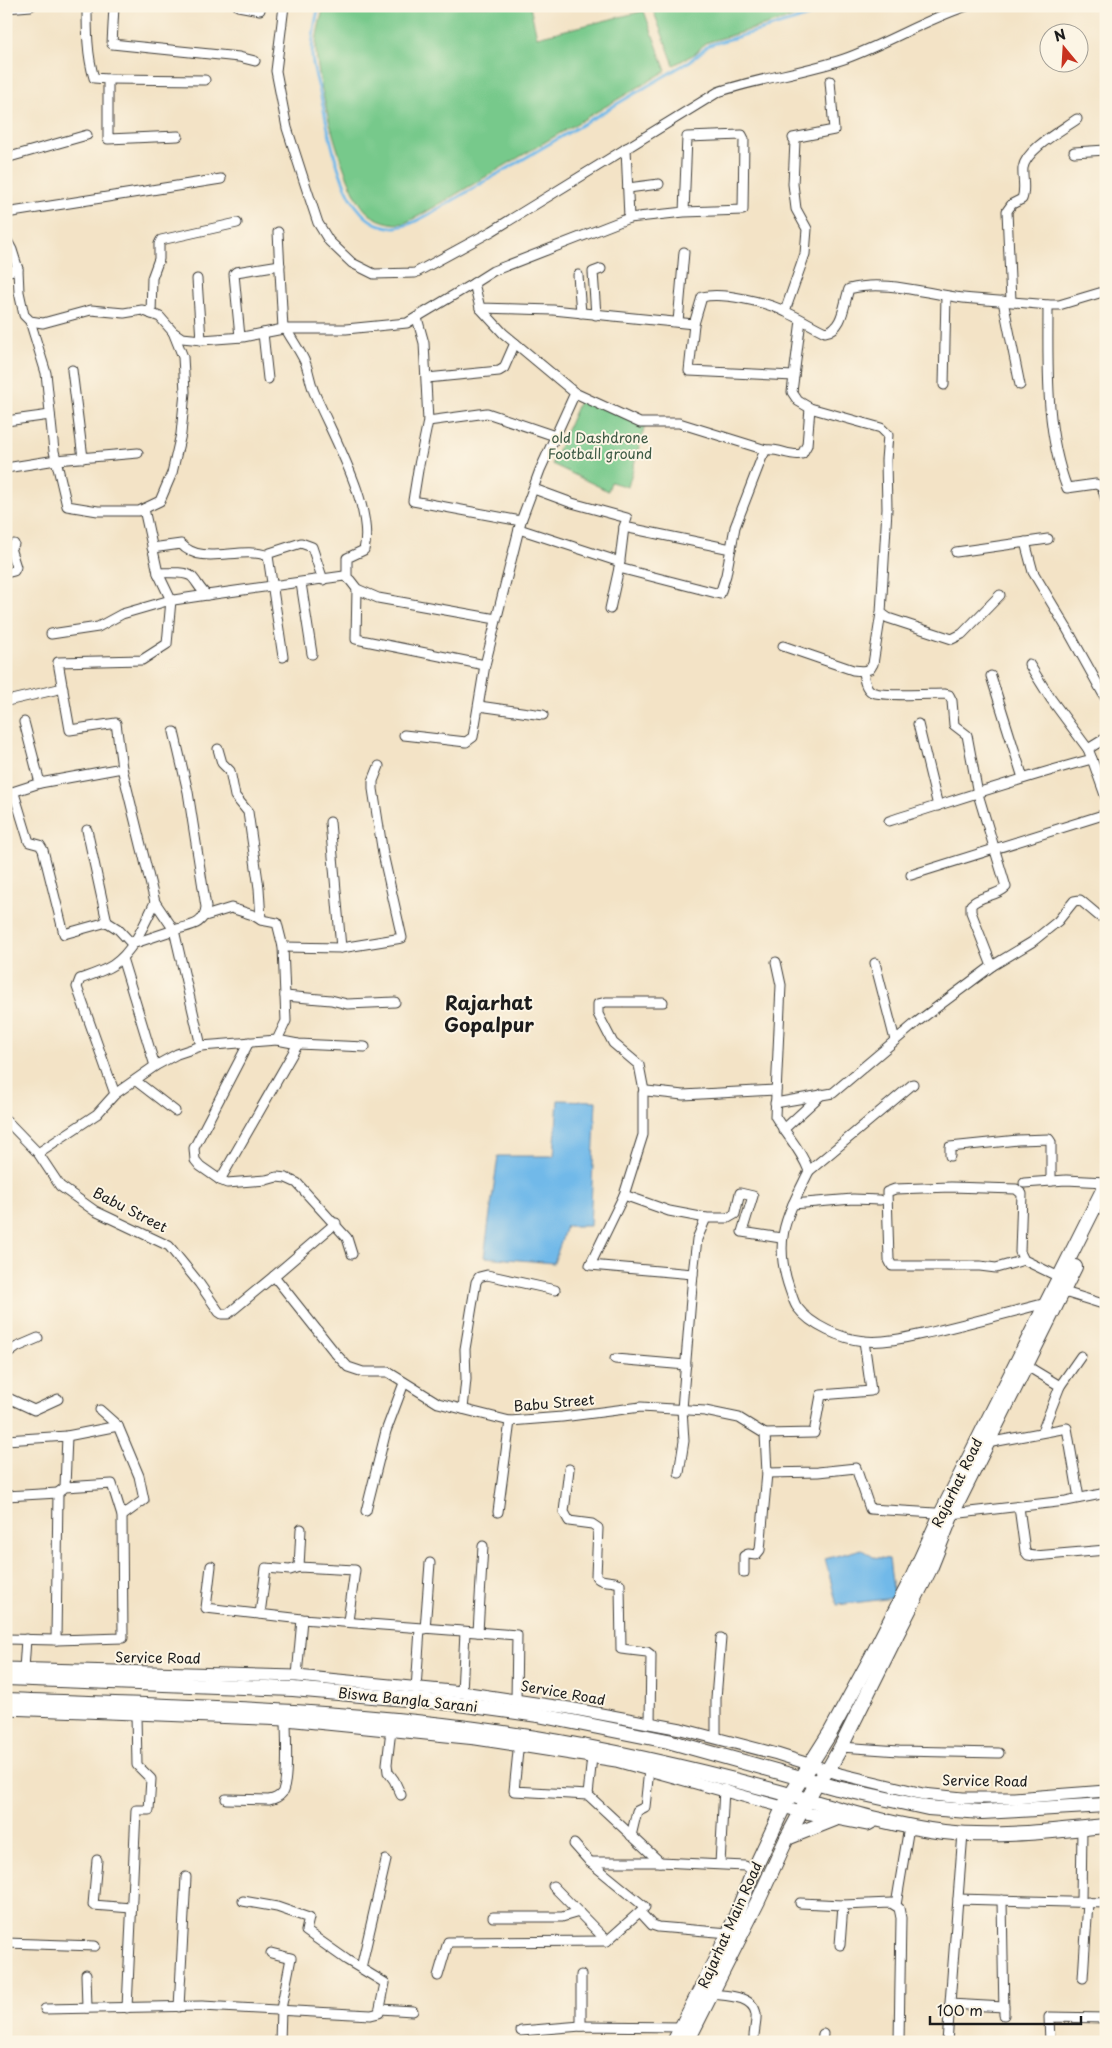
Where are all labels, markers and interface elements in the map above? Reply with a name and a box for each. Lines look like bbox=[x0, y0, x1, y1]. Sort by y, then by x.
north arrow bbox=[1040, 22, 1090, 72]
text: N bbox=[1051, 23, 1068, 47]
park label: old Dashdrone Football ground bbox=[548, 427, 652, 464]
district label: Rajarhat Gopalpur bbox=[444, 988, 534, 1038]
street label: Babu Street bbox=[89, 1182, 171, 1237]
street label: Babu Street bbox=[513, 1388, 595, 1416]
street label: Rajarhat Road bbox=[926, 1434, 987, 1531]
street label: Service Road bbox=[115, 1646, 201, 1669]
street label: Service Road bbox=[519, 1675, 607, 1710]
street label: Biswa Bangla Sarani bbox=[337, 1682, 479, 1717]
street label: Service Road bbox=[942, 1769, 1028, 1792]
street label: Rajarhat Main Road bbox=[692, 1858, 767, 1992]
scale bar bbox=[930, 1993, 1081, 2025]
text: 100 m bbox=[937, 1998, 983, 2021]

